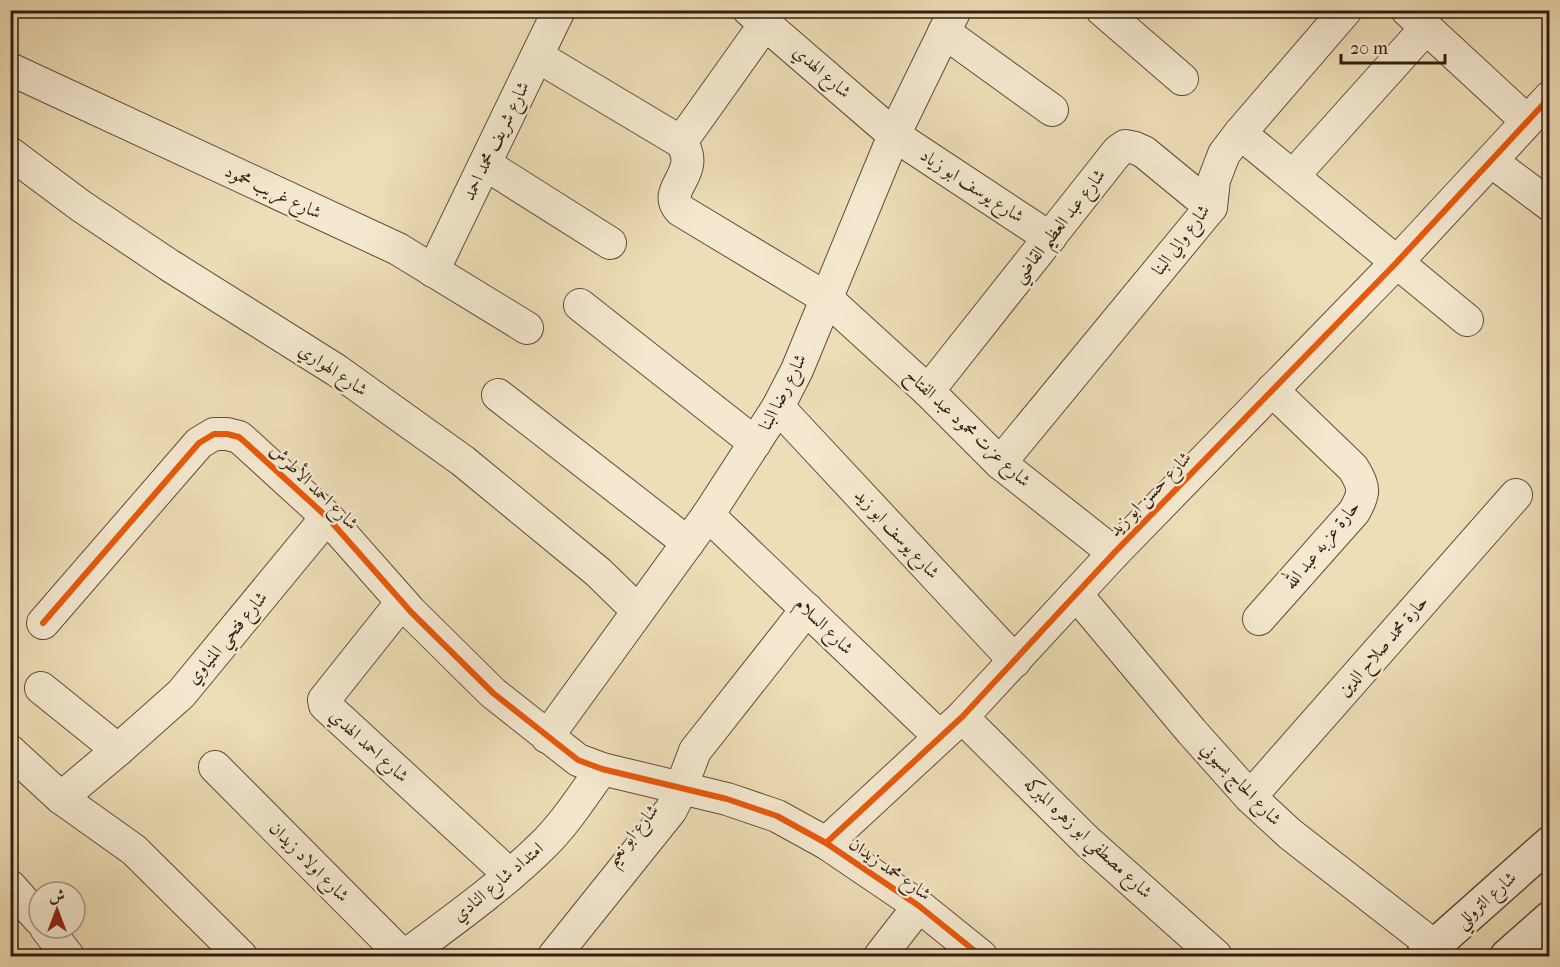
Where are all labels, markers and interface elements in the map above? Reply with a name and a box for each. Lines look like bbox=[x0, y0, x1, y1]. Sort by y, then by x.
scale bar bbox=[1341, 27, 1444, 65]
text: 20 m bbox=[1350, 38, 1388, 59]
street label: شارع الهدي bbox=[786, 41, 855, 106]
street label: شارع شريف محمد احمد bbox=[458, 78, 537, 206]
street label: شارع يوسف ابو زياد bbox=[914, 145, 1028, 231]
street label: شارع غريب محمود bbox=[220, 160, 325, 227]
street label: شارع عبد العظيم القاضي bbox=[1008, 165, 1115, 291]
street label: شارع والي البنا bbox=[1148, 201, 1218, 282]
street label: شارع الهواري bbox=[292, 339, 371, 404]
street label: شارع رضا البنا bbox=[755, 350, 815, 435]
street label: شارع عزت محمود عبد الفتاح bbox=[898, 365, 1035, 495]
street label: شارع احمد الأطرش bbox=[263, 438, 364, 537]
street label: شارع حسن ابو زيد bbox=[1104, 447, 1199, 544]
street label: شارع يوسف ابو زيد bbox=[847, 485, 944, 586]
street label: حارة عزبه عبد الله bbox=[1277, 494, 1366, 595]
street label: شارع فتحي المنياوي bbox=[182, 587, 276, 692]
street label: حارة محمد صلاح الدين bbox=[1333, 591, 1436, 704]
street label: شارع السلام bbox=[787, 593, 858, 662]
street label: شارع احمد الهدي bbox=[323, 705, 413, 790]
street label: شارع الحاج بسيوني bbox=[1193, 738, 1286, 833]
street label: شارع مصطفي ابو زهره المبركه bbox=[1015, 772, 1157, 908]
street label: شارع ابو نعيم bbox=[601, 800, 668, 874]
street label: شارع اولاد زيدان bbox=[262, 818, 353, 909]
street label: شارع محمد زيدان bbox=[843, 833, 935, 908]
street label: امتداد شارع النادي bbox=[448, 838, 550, 929]
street label: شارع التروللي bbox=[1451, 867, 1525, 937]
north arrow bbox=[27, 880, 87, 940]
text: ش bbox=[49, 886, 65, 905]

